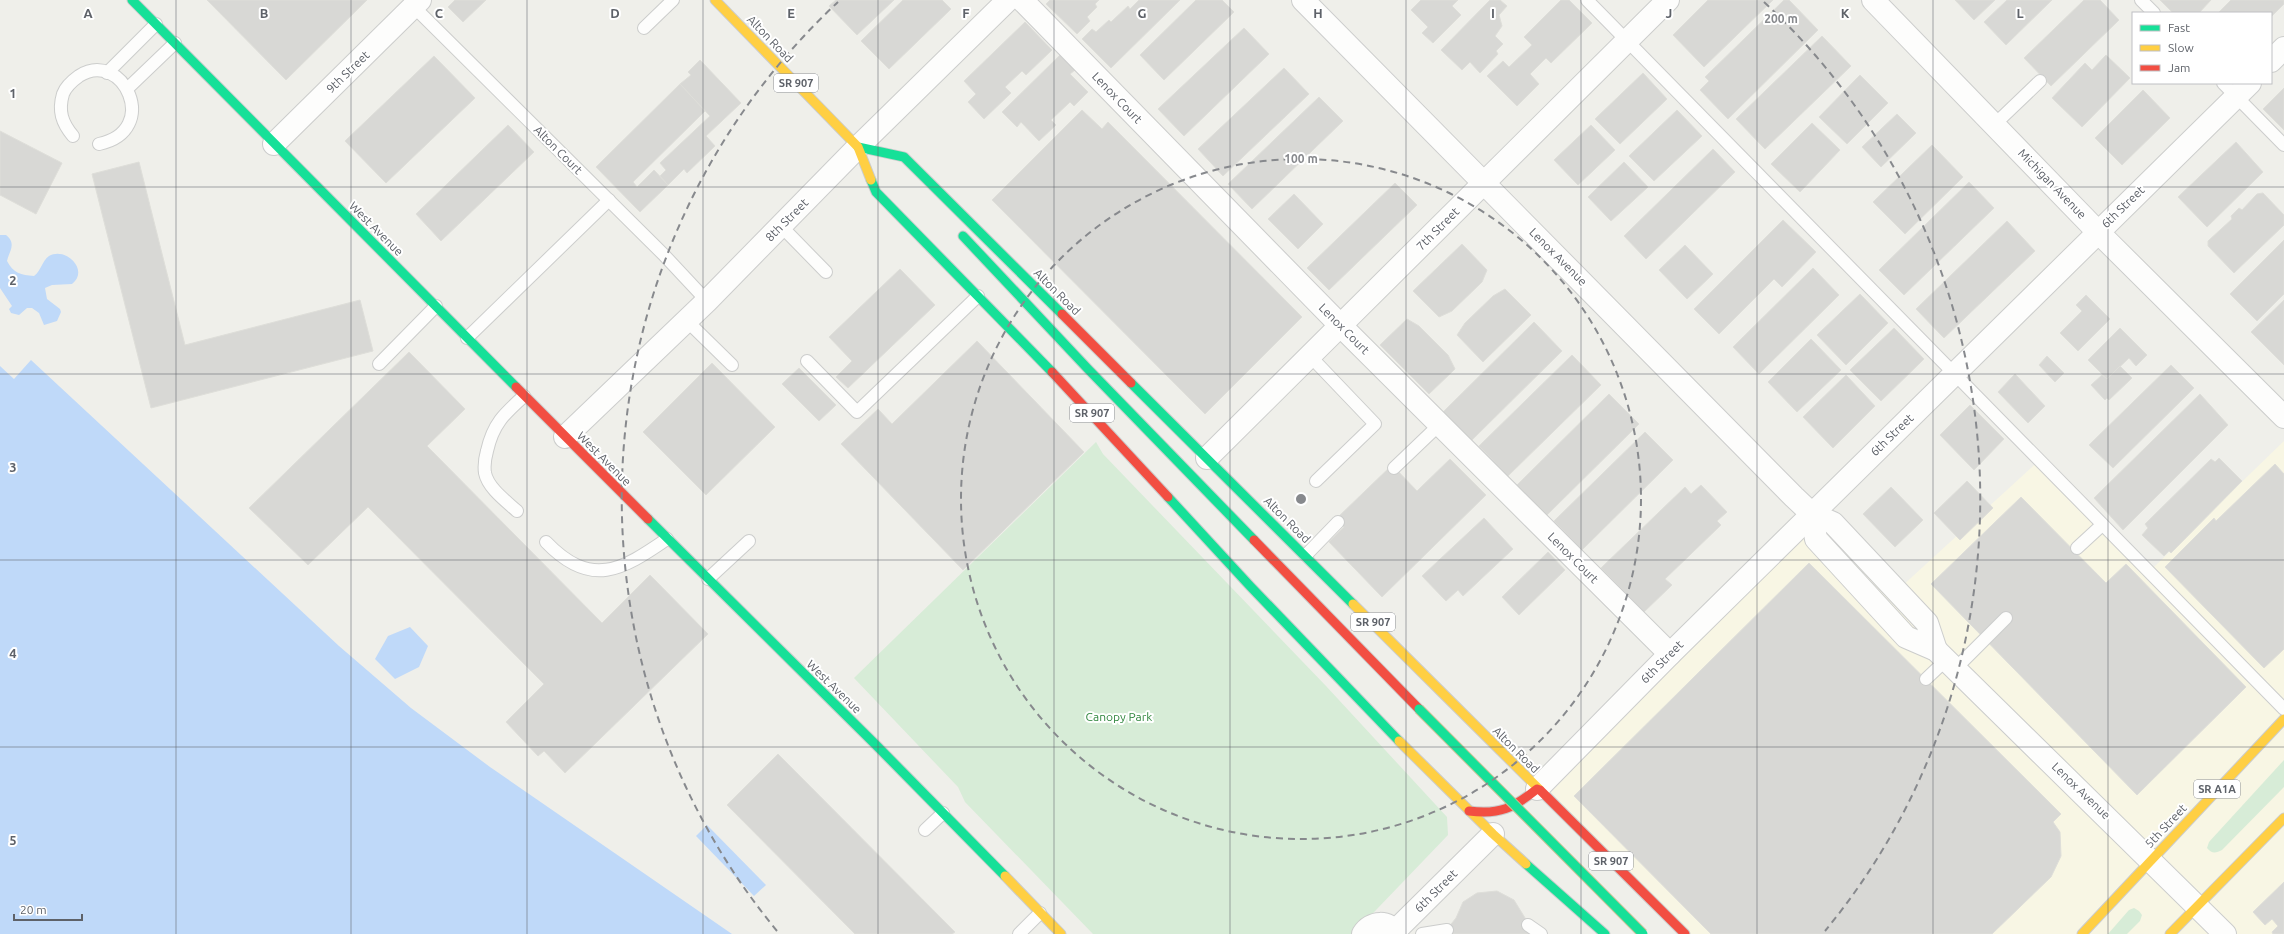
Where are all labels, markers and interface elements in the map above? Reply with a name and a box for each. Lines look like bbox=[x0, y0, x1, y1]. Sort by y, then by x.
text: A bbox=[83, 6, 93, 20]
text: B bbox=[260, 6, 269, 20]
text: C bbox=[435, 6, 444, 20]
text: D bbox=[610, 6, 620, 20]
text: E bbox=[787, 6, 795, 20]
text: F bbox=[962, 6, 970, 20]
text: G bbox=[1138, 6, 1147, 20]
text: H bbox=[1313, 6, 1323, 20]
text: I bbox=[1491, 6, 1495, 20]
text: J bbox=[1666, 6, 1672, 20]
text: K bbox=[1841, 6, 1850, 20]
text: L bbox=[2016, 6, 2024, 20]
text: 200 m bbox=[1764, 12, 1798, 25]
legend bbox=[2132, 12, 2272, 84]
street label: Alton Road bbox=[745, 13, 796, 65]
text: Fast bbox=[2168, 21, 2190, 34]
text: Slow bbox=[2168, 41, 2194, 54]
street label: 9th Street bbox=[324, 48, 372, 95]
text: Jam bbox=[2168, 61, 2190, 74]
street label: Lenox Court bbox=[1090, 69, 1145, 126]
road number: SR 907 bbox=[774, 74, 818, 92]
text: 1 bbox=[9, 86, 17, 100]
street label: Alton Court bbox=[532, 123, 585, 177]
street label: Michigan Avenue bbox=[2016, 146, 2089, 221]
text: 100 m bbox=[1284, 152, 1318, 165]
street label: 6th Street bbox=[2099, 183, 2147, 230]
street label: 8th Street bbox=[763, 196, 811, 244]
street label: West Avenue bbox=[347, 199, 406, 258]
street label: 7th Street bbox=[1414, 205, 1462, 253]
street label: Lenox Avenue bbox=[1527, 225, 1590, 288]
street label: Alton Road bbox=[1032, 266, 1083, 317]
text: 2 bbox=[9, 273, 17, 287]
street label: Lenox Court bbox=[1317, 301, 1372, 357]
road number: SR 907 bbox=[1070, 404, 1114, 422]
street label: 6th Street bbox=[1868, 411, 1916, 458]
street label: West Avenue bbox=[575, 429, 634, 488]
text: 3 bbox=[9, 460, 17, 474]
centre of rings bbox=[1294, 492, 1308, 506]
street label: Alton Road bbox=[1262, 494, 1313, 545]
street label: Lenox Court bbox=[1546, 530, 1601, 586]
road number: SR 907 bbox=[1351, 613, 1395, 631]
street label: 6th Street bbox=[1638, 638, 1686, 686]
text: 4 bbox=[9, 646, 17, 660]
street label: West Avenue bbox=[804, 657, 864, 716]
park label: Canopy Park bbox=[1086, 710, 1152, 723]
street label: Alton Road bbox=[1491, 724, 1542, 775]
street label: Lenox Avenue bbox=[2050, 760, 2113, 822]
road number: SR A1A bbox=[2194, 780, 2240, 798]
street label: 5th Street bbox=[2142, 801, 2189, 850]
text: 5 bbox=[9, 833, 17, 847]
road number: SR 907 bbox=[1589, 852, 1633, 870]
street label: 6th Street bbox=[1412, 867, 1460, 915]
scale bar bbox=[14, 896, 82, 922]
text: 20 m bbox=[20, 903, 47, 916]

